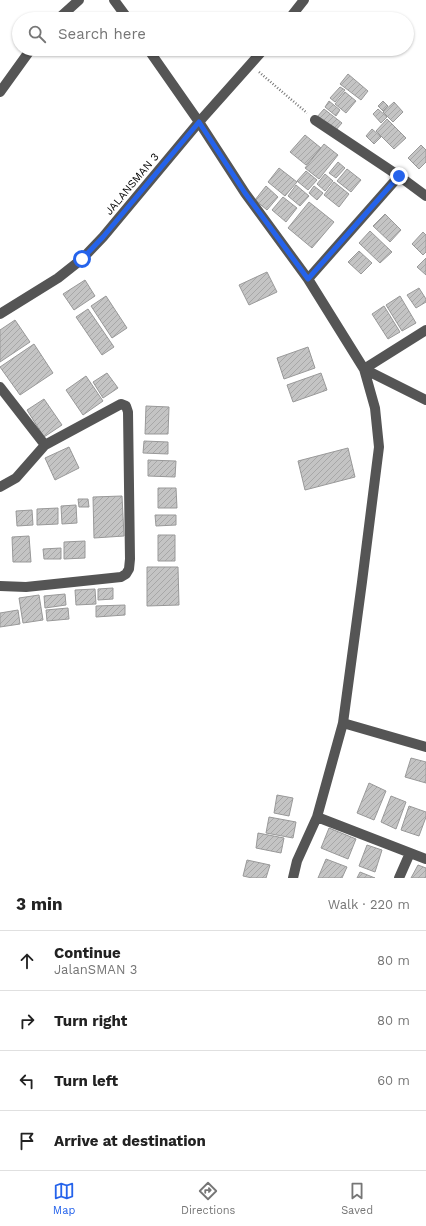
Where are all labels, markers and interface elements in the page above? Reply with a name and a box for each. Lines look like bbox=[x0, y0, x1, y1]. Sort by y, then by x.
search box bbox=[12, 12, 414, 56]
icon: search bbox=[26, 23, 48, 45]
text: Search here bbox=[58, 25, 146, 43]
street label: JALANSMAN 3 bbox=[102, 150, 162, 218]
route end bbox=[390, 167, 408, 185]
route start bbox=[73, 250, 91, 268]
text: 3 min bbox=[16, 894, 62, 914]
text: Walk · 220 m bbox=[328, 897, 410, 912]
text: Continue bbox=[54, 944, 121, 962]
icon: ahead bbox=[16, 950, 38, 972]
text: 80 m bbox=[377, 953, 410, 968]
text: JalanSMAN 3 bbox=[54, 962, 137, 977]
icon: right bbox=[16, 1010, 38, 1032]
text: Turn right bbox=[54, 1012, 127, 1030]
text: 80 m bbox=[377, 1013, 410, 1028]
icon: left bbox=[16, 1070, 38, 1092]
text: Turn left bbox=[54, 1072, 118, 1090]
text: 60 m bbox=[377, 1073, 410, 1088]
icon: arrive bbox=[16, 1130, 38, 1152]
text: Arrive at destination bbox=[54, 1132, 206, 1150]
tab: Map bbox=[53, 1180, 75, 1217]
tab: Directions bbox=[181, 1180, 235, 1217]
tab: Saved bbox=[341, 1180, 373, 1217]

